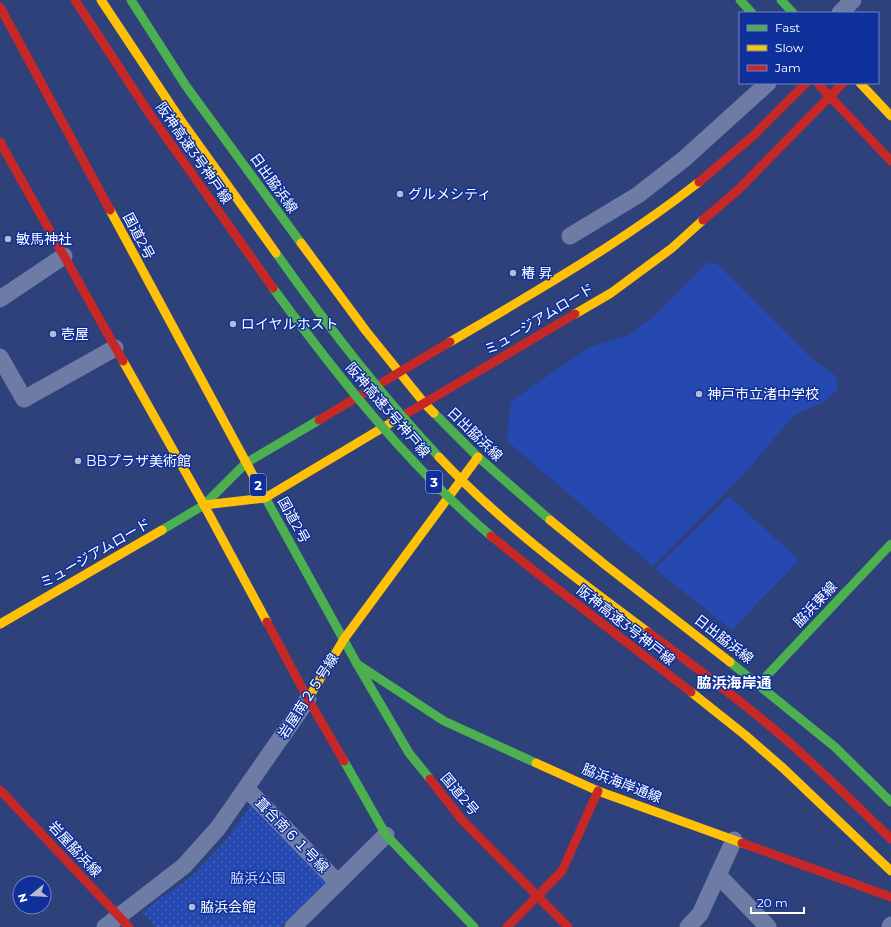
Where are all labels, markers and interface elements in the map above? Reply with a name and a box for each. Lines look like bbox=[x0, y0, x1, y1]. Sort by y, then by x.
legend bbox=[739, 12, 879, 84]
text: Fast bbox=[775, 20, 800, 35]
text: Slow bbox=[775, 40, 804, 55]
text: Jam bbox=[774, 60, 801, 75]
street label: 阪神高速3号神戸線 bbox=[152, 99, 236, 207]
street label: 日出脇浜線 bbox=[246, 149, 302, 217]
place label: グルメシティ bbox=[408, 185, 491, 203]
marker: グルメシティ bbox=[395, 189, 405, 199]
street label: 国道2号 bbox=[119, 210, 159, 262]
place label: 敏馬神社 bbox=[16, 230, 72, 248]
marker: 敏馬神社 bbox=[3, 234, 13, 244]
place label: 椿 昇 bbox=[521, 264, 553, 282]
marker: 椿 昇 bbox=[508, 268, 518, 278]
street label: ミュージアムロード bbox=[481, 279, 597, 359]
place label: ロイヤルホスト bbox=[241, 315, 339, 333]
marker: ロイヤルホスト bbox=[228, 319, 238, 329]
place label: 壱屋 bbox=[61, 325, 89, 343]
marker: 壱屋 bbox=[48, 329, 58, 339]
street label: 阪神高速3号神戸線 bbox=[342, 359, 434, 461]
place label: 神戸市立渚中学校 bbox=[707, 385, 819, 403]
marker: 神戸市立渚中学校 bbox=[694, 389, 704, 399]
street label: 日出脇浜線 bbox=[444, 403, 506, 465]
place label: BBプラザ美術館 bbox=[86, 452, 191, 470]
marker: BBプラザ美術館 bbox=[73, 456, 83, 466]
road number: 3 bbox=[426, 471, 442, 493]
road number: 2 bbox=[250, 474, 266, 496]
street label: 国道2号 bbox=[274, 494, 314, 546]
street label: ミュージアムロード bbox=[36, 514, 154, 592]
street label: 脇浜東線 bbox=[789, 577, 841, 631]
street label: 阪神高速3号神戸線 bbox=[573, 581, 679, 669]
street label: 日出脇浜線 bbox=[691, 610, 757, 668]
street label: 岩屋南２５号線 bbox=[274, 650, 342, 742]
district label: 脇浜海岸通 bbox=[696, 673, 772, 692]
street label: 脇浜海岸通線 bbox=[580, 760, 664, 806]
street label: 国道2号 bbox=[437, 769, 483, 819]
street label: 葺合南６１号線 bbox=[251, 794, 333, 876]
street label: 岩屋脇浜線 bbox=[45, 817, 105, 881]
park label: 脇浜公園 bbox=[230, 869, 286, 887]
north arrow bbox=[12, 875, 52, 915]
scale bar bbox=[751, 889, 804, 915]
text: N bbox=[14, 892, 31, 904]
text: 20 m bbox=[757, 895, 788, 910]
place label: 脇浜会館 bbox=[200, 898, 256, 916]
marker: 脇浜会館 bbox=[187, 902, 197, 912]

